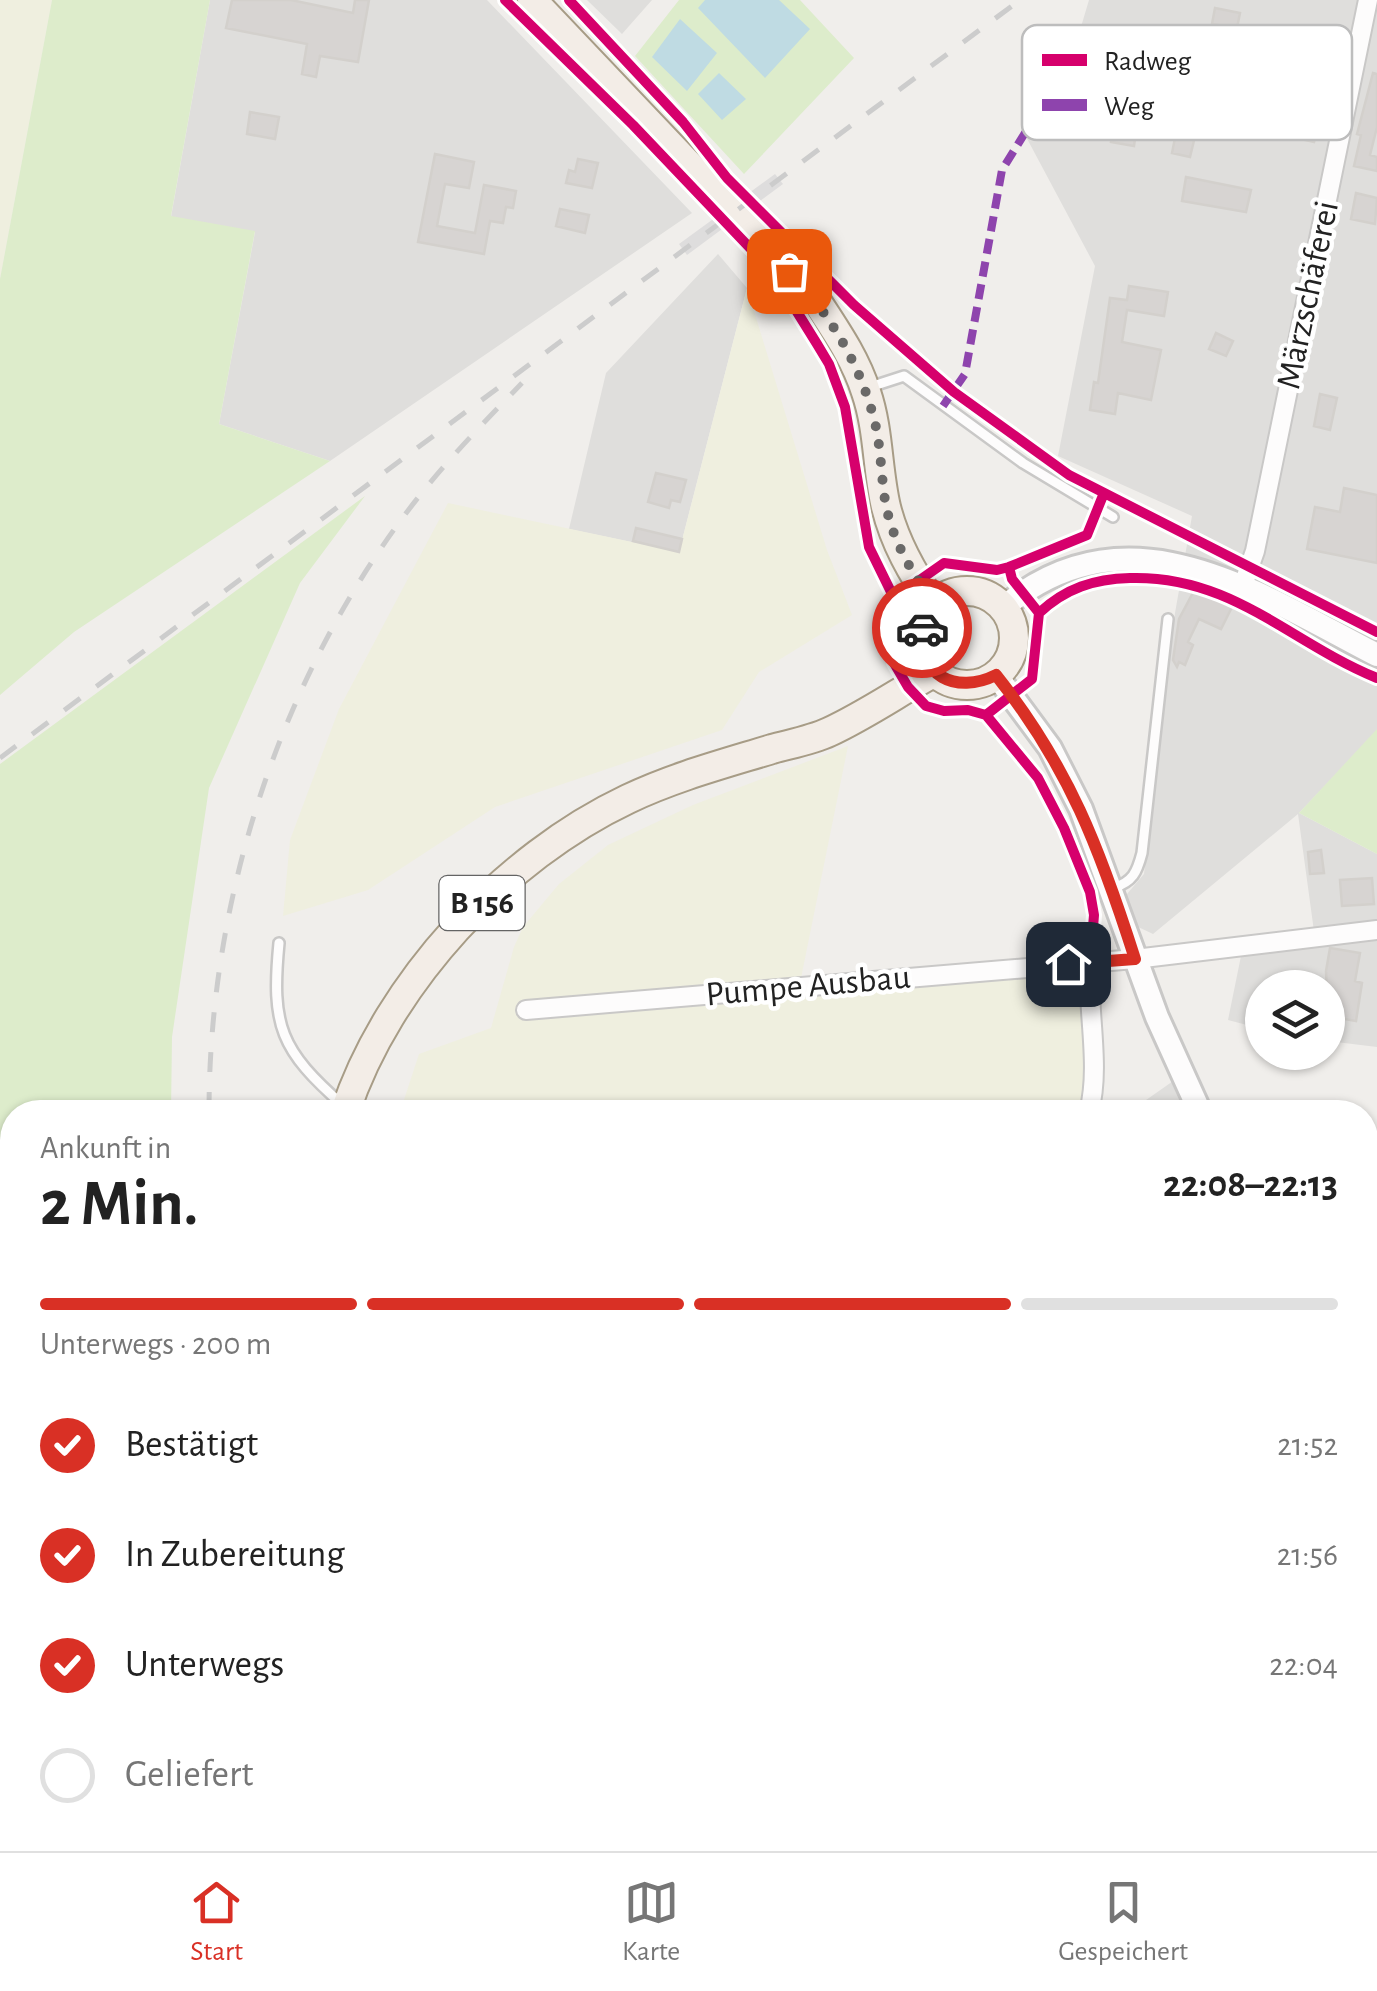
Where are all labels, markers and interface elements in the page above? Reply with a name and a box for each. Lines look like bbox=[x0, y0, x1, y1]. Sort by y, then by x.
legend bbox=[1022, 25, 1352, 140]
text: Radweg bbox=[1104, 48, 1191, 76]
text: Weg bbox=[1104, 93, 1154, 121]
street label: Märzschäferei bbox=[1271, 198, 1345, 392]
pin bbox=[747, 229, 832, 314]
icon: bag bbox=[762, 244, 817, 299]
courier bbox=[872, 578, 972, 678]
icon: car bbox=[895, 601, 950, 656]
road number: B 156 bbox=[440, 876, 524, 930]
pin bbox=[1026, 922, 1111, 1007]
icon: home bbox=[1041, 937, 1096, 992]
street label: Pumpe Ausbau bbox=[704, 960, 912, 1012]
map controls bbox=[1245, 970, 1345, 1070]
button: layers bbox=[1245, 970, 1345, 1070]
text: Ankunft in bbox=[40, 1132, 171, 1164]
text: 22:08–22:13 bbox=[1163, 1166, 1338, 1204]
text: 2 Min. bbox=[40, 1172, 198, 1237]
text: Unterwegs · 200 m bbox=[40, 1328, 271, 1360]
icon: check bbox=[40, 1418, 95, 1473]
text: Bestätigt bbox=[125, 1426, 258, 1464]
text: 21:52 bbox=[1277, 1429, 1338, 1461]
icon: check bbox=[40, 1528, 95, 1583]
text: In Zubereitung bbox=[125, 1536, 345, 1574]
text: 21:56 bbox=[1277, 1539, 1338, 1571]
icon: check bbox=[40, 1638, 95, 1693]
text: Unterwegs bbox=[125, 1646, 284, 1684]
text: 22:04 bbox=[1269, 1649, 1338, 1681]
text: Geliefert bbox=[125, 1756, 253, 1794]
tab: Start bbox=[189, 1875, 244, 1969]
tab: Karte bbox=[622, 1875, 680, 1969]
tab: Gespeichert bbox=[1058, 1875, 1188, 1969]

